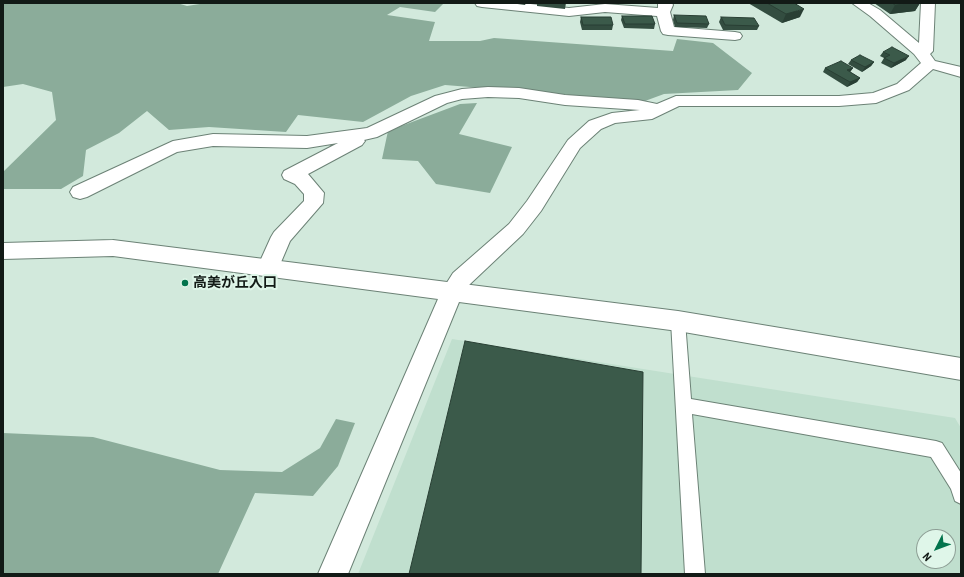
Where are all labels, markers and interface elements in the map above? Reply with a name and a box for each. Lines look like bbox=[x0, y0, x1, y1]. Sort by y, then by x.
place label: 高美が丘入口 bbox=[193, 275, 277, 291]
marker: 高美が丘入口 bbox=[180, 278, 190, 288]
north arrow bbox=[916, 529, 956, 569]
text: N bbox=[920, 550, 935, 564]

